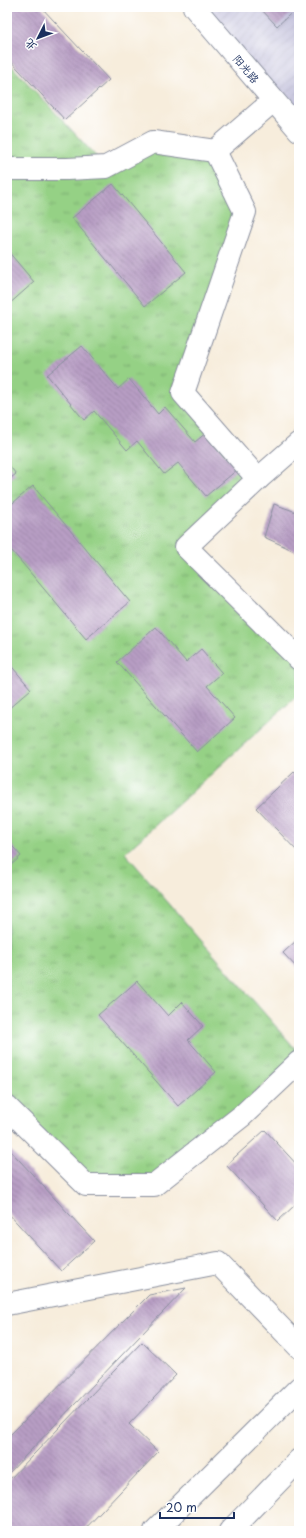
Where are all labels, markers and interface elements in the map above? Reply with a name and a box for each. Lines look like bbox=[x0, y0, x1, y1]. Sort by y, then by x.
north arrow bbox=[18, 18, 58, 58]
text: 北 bbox=[20, 35, 40, 55]
street label: 阳光路 bbox=[229, 51, 264, 87]
scale bar bbox=[160, 1494, 234, 1520]
text: 20 m bbox=[166, 1498, 197, 1516]

